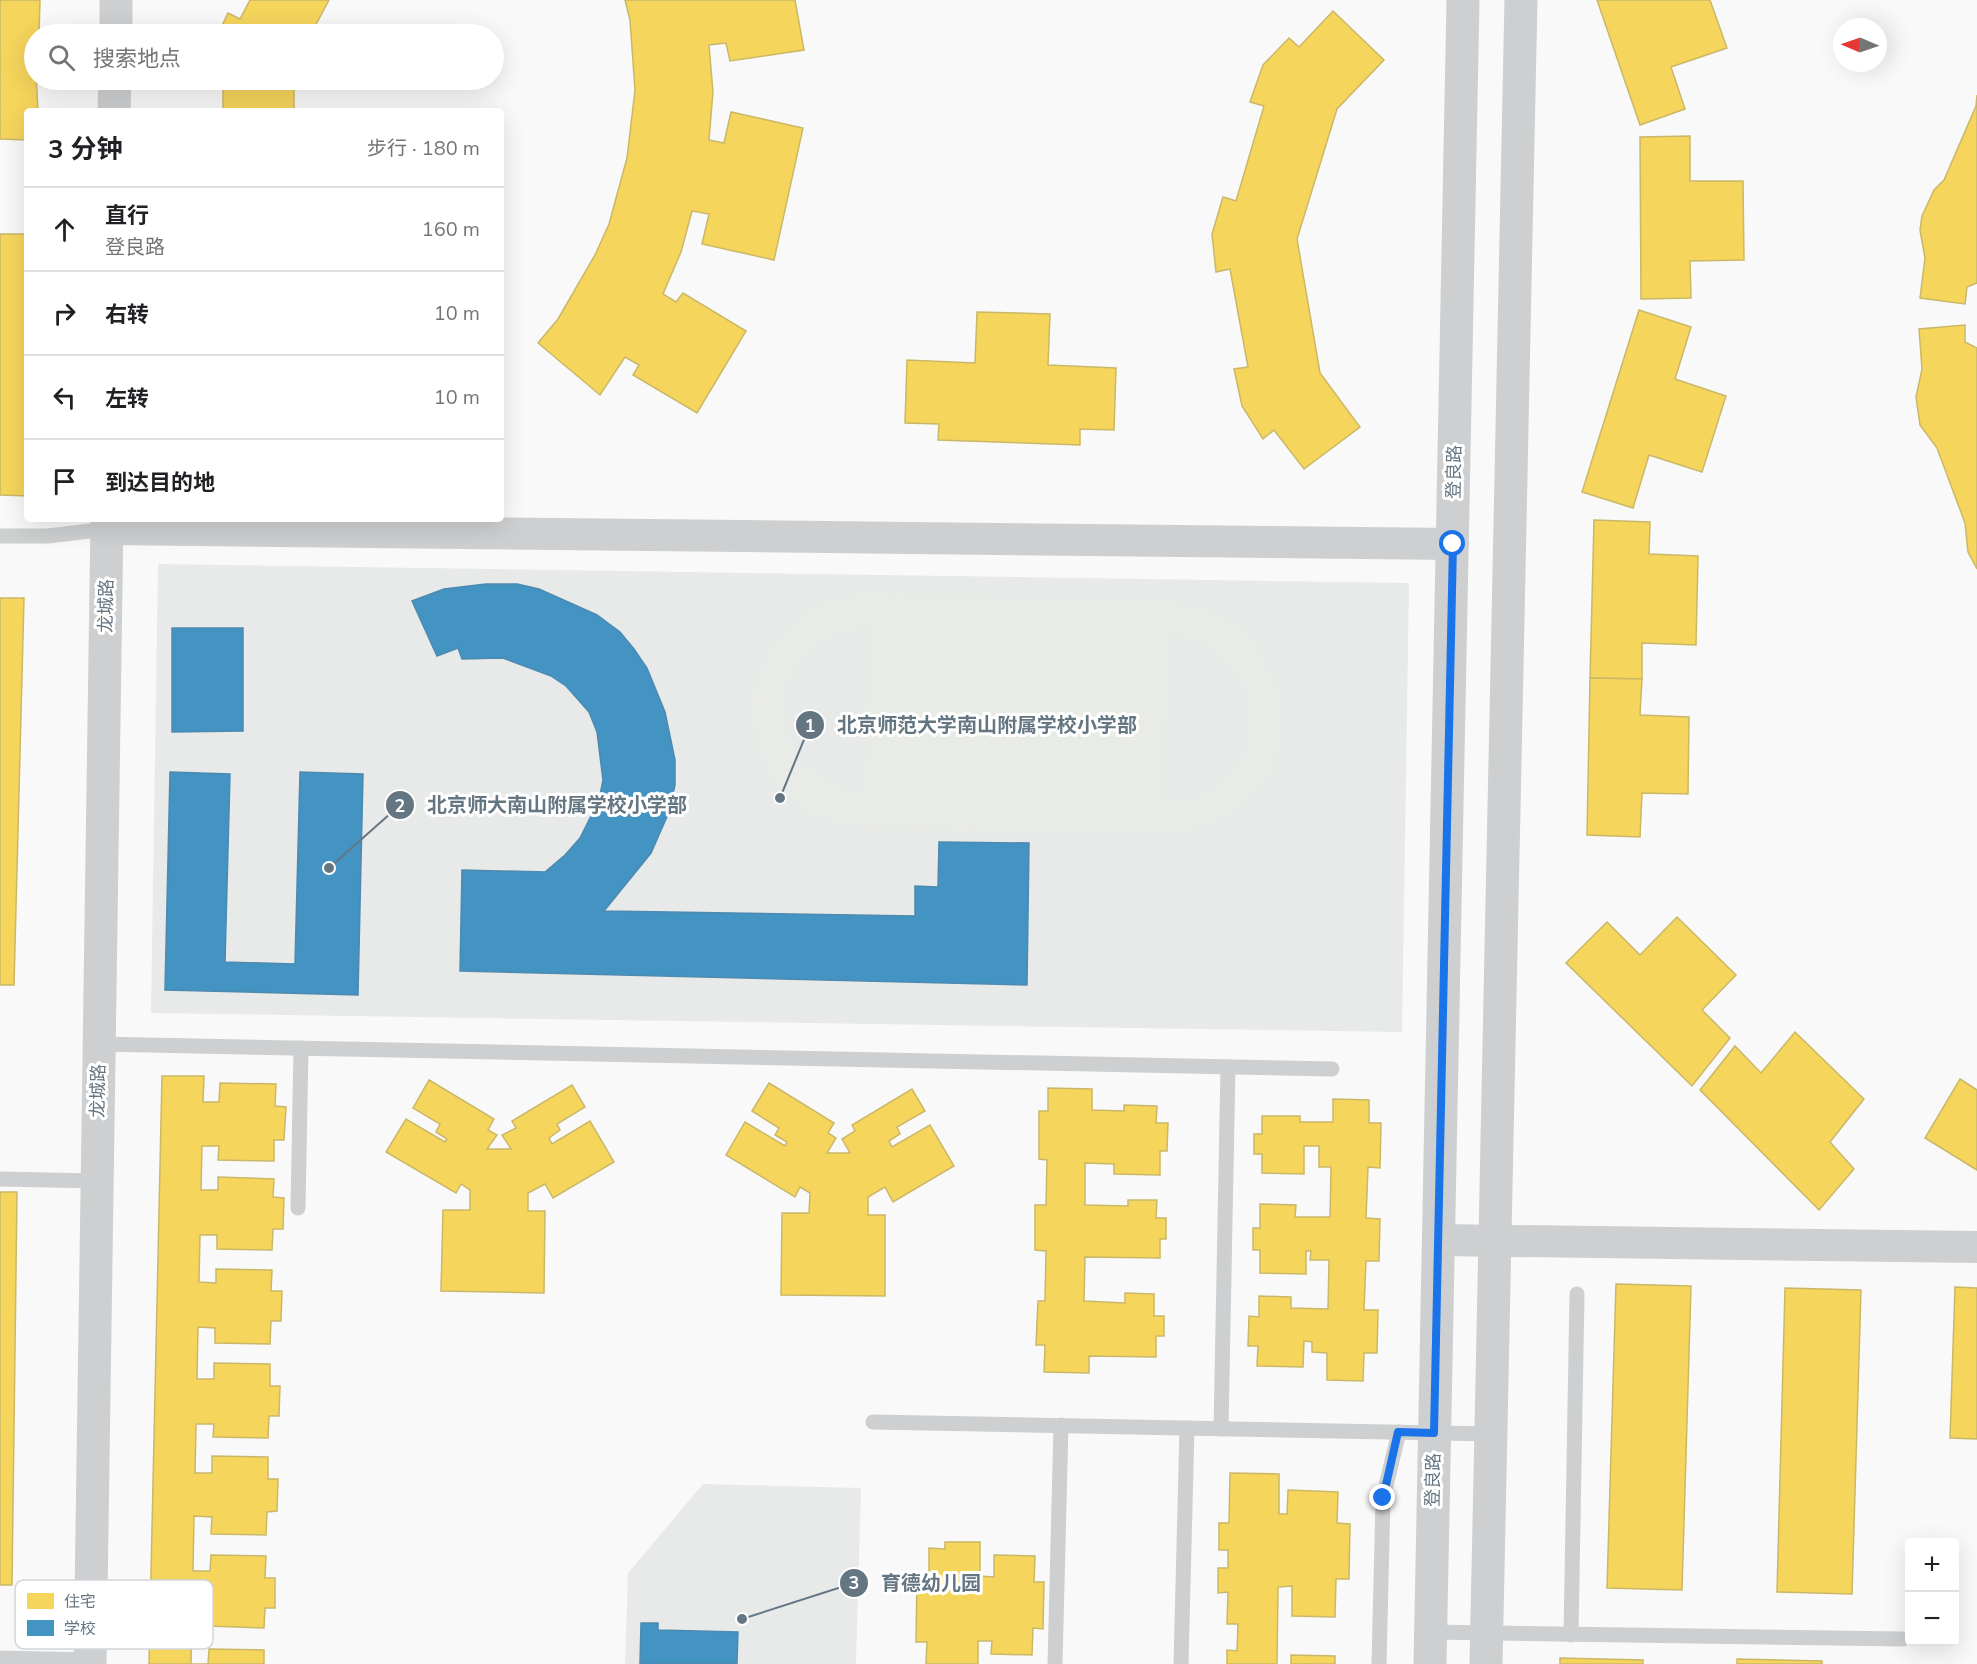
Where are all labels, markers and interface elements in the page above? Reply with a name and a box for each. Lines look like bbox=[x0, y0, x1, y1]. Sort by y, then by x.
north arrow bbox=[1833, 18, 1887, 72]
search box bbox=[24, 24, 504, 90]
icon: search bbox=[45, 41, 78, 74]
text: 搜索地点 bbox=[93, 44, 181, 74]
text: 3 分钟 bbox=[48, 132, 123, 167]
text: 步行 · 180 m bbox=[367, 135, 480, 162]
text: 直行 bbox=[105, 201, 149, 231]
icon: ahead bbox=[48, 213, 81, 246]
text: 160 m bbox=[422, 216, 480, 243]
text: 登良路 bbox=[105, 234, 165, 261]
icon: right bbox=[48, 297, 81, 330]
text: 右转 bbox=[105, 300, 149, 330]
text: 10 m bbox=[434, 300, 480, 327]
icon: left bbox=[48, 381, 81, 414]
text: 左转 bbox=[105, 384, 149, 414]
text: 10 m bbox=[434, 384, 480, 411]
street label: 登良路 bbox=[1442, 445, 1466, 499]
icon: arrive bbox=[48, 465, 81, 498]
text: 到达目的地 bbox=[105, 468, 215, 498]
route start bbox=[1439, 530, 1465, 556]
street label: 龙城路 bbox=[94, 579, 118, 633]
callout: 北京师范大学南山附属学校小学部 bbox=[795, 706, 1149, 744]
text: 北京师范大学南山附属学校小学部 bbox=[837, 712, 1137, 739]
text: 1 bbox=[805, 714, 815, 738]
callout: 北京师大南山附属学校小学部 bbox=[385, 786, 699, 824]
text: 北京师大南山附属学校小学部 bbox=[427, 792, 687, 819]
text: 2 bbox=[395, 794, 405, 818]
street label: 龙城路 bbox=[86, 1064, 110, 1118]
street label: 登良路 bbox=[1421, 1453, 1445, 1507]
route end bbox=[1369, 1484, 1395, 1510]
map controls bbox=[1905, 1538, 1959, 1646]
button: + bbox=[1905, 1538, 1959, 1592]
callout: 育德幼儿园 bbox=[839, 1564, 993, 1602]
text: 育德幼儿园 bbox=[881, 1570, 981, 1597]
text: 3 bbox=[849, 1571, 859, 1595]
legend bbox=[15, 1580, 213, 1649]
text: 住宅 bbox=[64, 1591, 96, 1613]
button: − bbox=[1905, 1592, 1959, 1646]
text: 学校 bbox=[64, 1618, 96, 1640]

